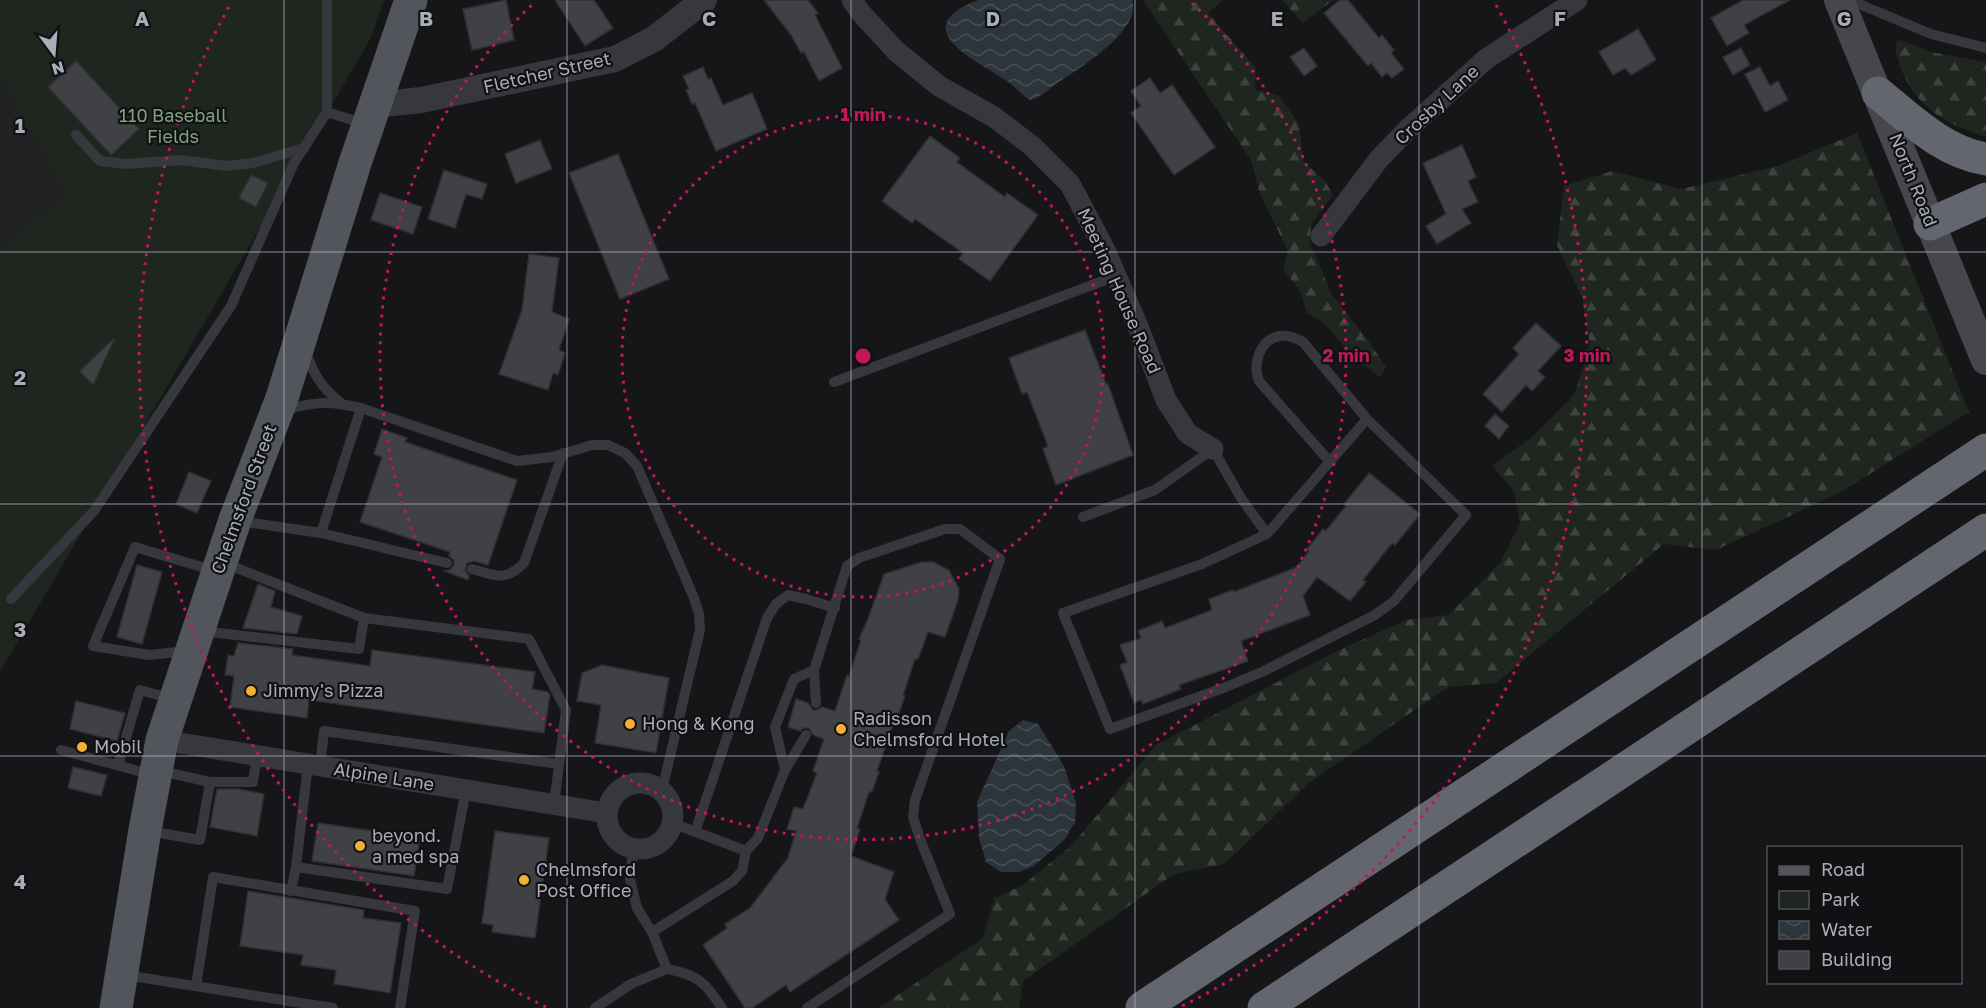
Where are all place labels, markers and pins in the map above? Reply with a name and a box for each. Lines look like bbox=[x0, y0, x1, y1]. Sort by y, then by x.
centre of rings bbox=[853, 346, 873, 366]
place label: Jimmy's Pizza bbox=[263, 679, 383, 701]
marker: Jimmy's Pizza bbox=[244, 684, 258, 698]
place label: Radisson Chelmsford Hotel bbox=[853, 707, 1006, 750]
place label: Hong & Kong bbox=[642, 712, 755, 734]
marker: Hong & Kong bbox=[623, 717, 637, 731]
marker: Radisson Chelmsford Hotel bbox=[834, 722, 848, 736]
place label: Mobil bbox=[94, 735, 142, 757]
marker: Mobil bbox=[75, 740, 89, 754]
place label: beyond. a med spa bbox=[372, 824, 459, 867]
marker: beyond. a med spa bbox=[353, 839, 367, 853]
place label: Chelmsford Post Office bbox=[536, 858, 636, 901]
marker: Chelmsford Post Office bbox=[517, 873, 531, 887]

